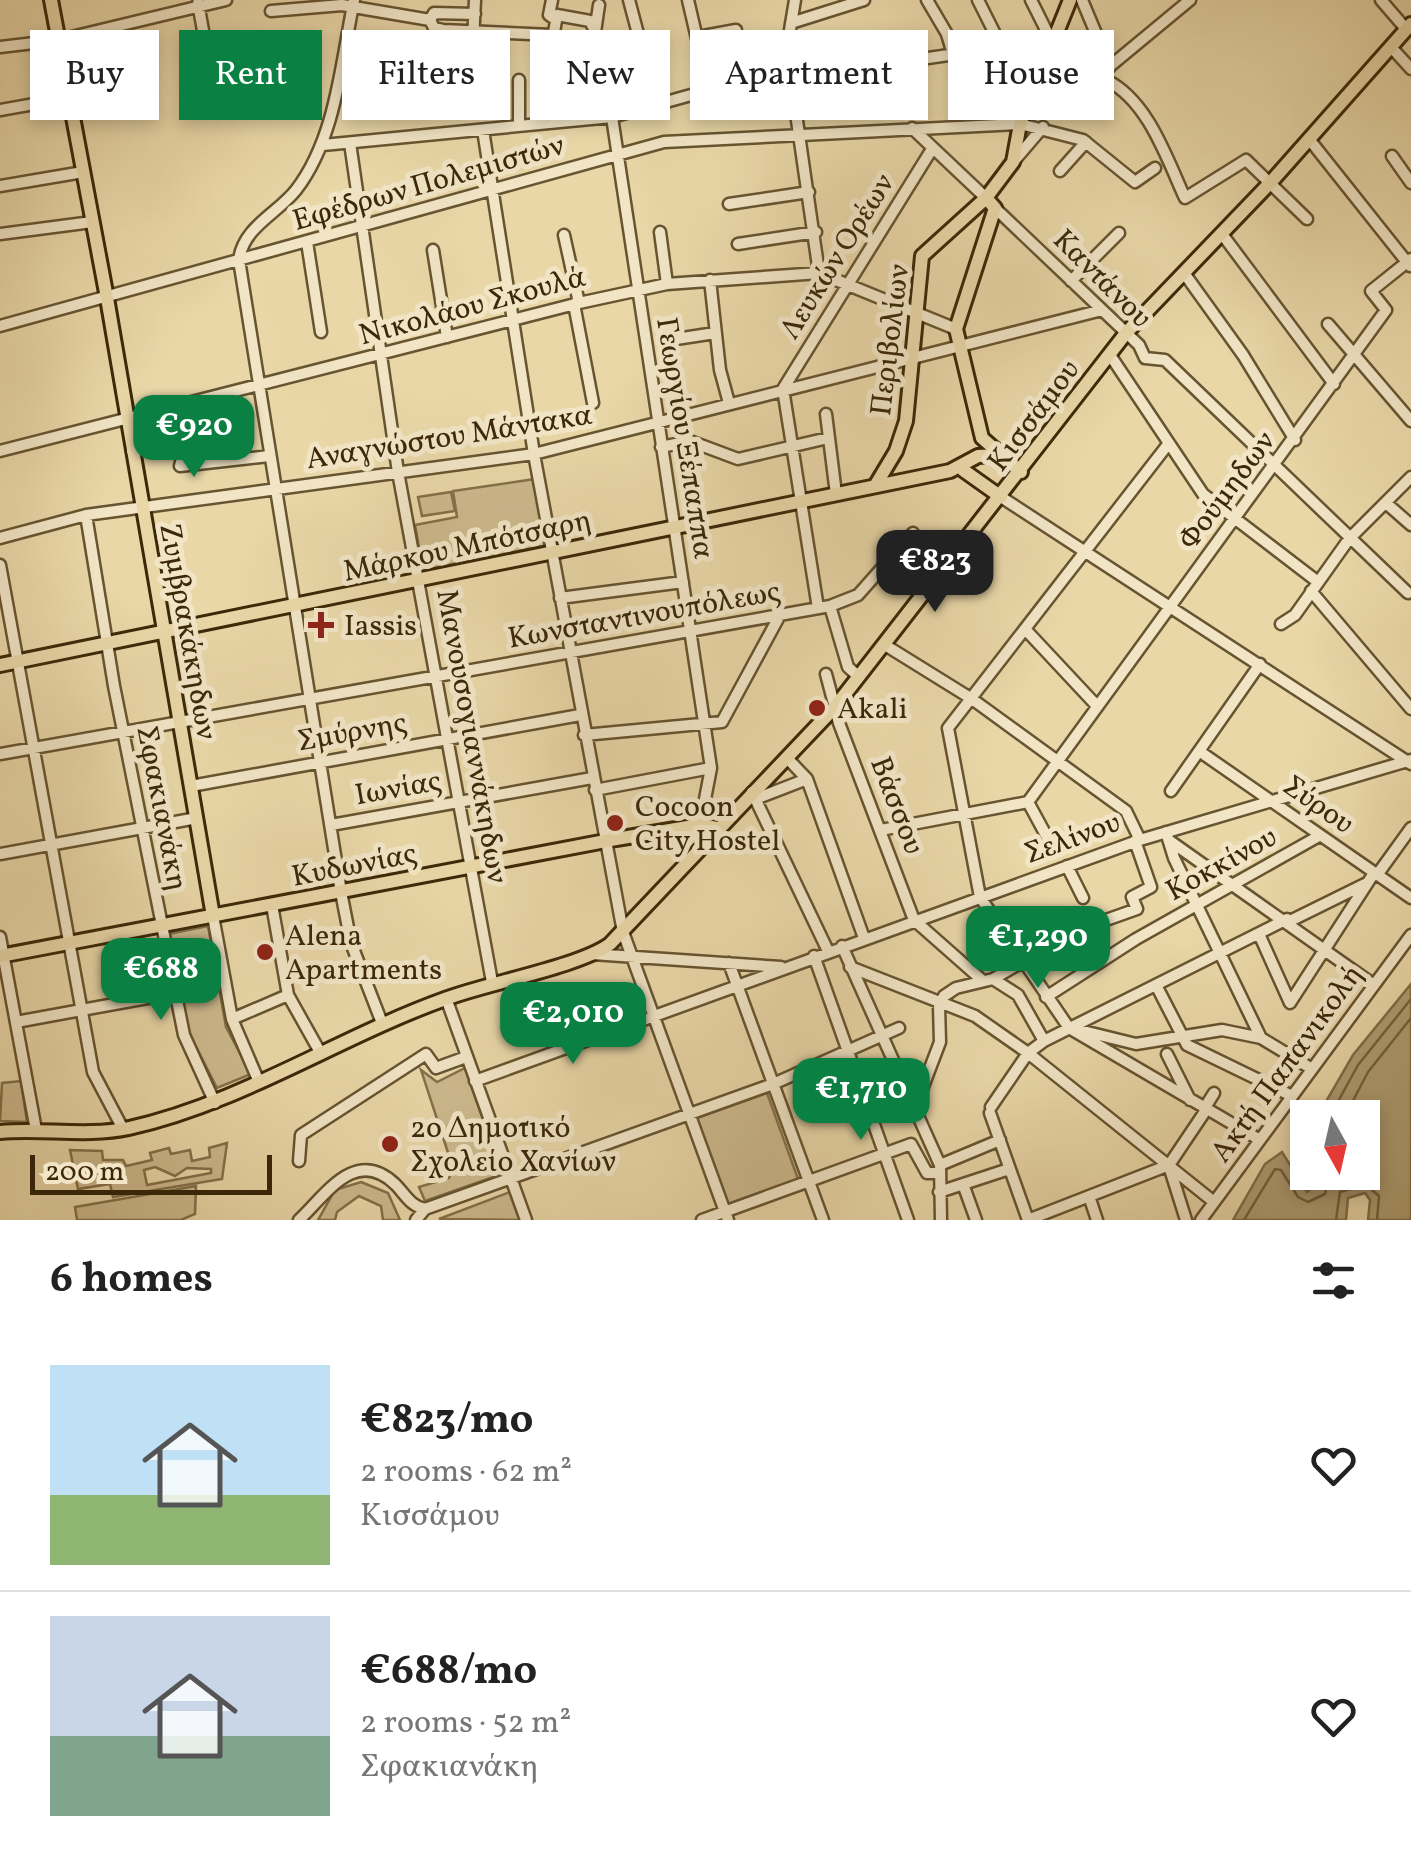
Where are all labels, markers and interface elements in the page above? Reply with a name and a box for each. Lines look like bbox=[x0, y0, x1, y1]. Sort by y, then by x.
chip: Buy bbox=[30, 30, 159, 120]
chip: Rent bbox=[179, 30, 322, 120]
chip: Filters bbox=[342, 30, 510, 120]
chip: New bbox=[530, 30, 670, 120]
chip: Apartment bbox=[690, 30, 928, 120]
chip: House bbox=[948, 30, 1114, 120]
street label: Εφέδρων Πολεμιστών bbox=[288, 125, 569, 243]
street label: Λευκών Ορέων bbox=[770, 166, 905, 348]
street label: Καντάνου bbox=[1043, 220, 1161, 338]
street label: Νικολάου Σκουλά bbox=[355, 256, 590, 357]
street label: Περιβολίων bbox=[861, 262, 921, 418]
street label: Γεωργίου Ξέπαππα bbox=[644, 315, 724, 562]
street label: Κισσάμου bbox=[978, 351, 1091, 481]
pin: €920 bbox=[135, 395, 253, 480]
street label: Αναγνώστου Μάντακα bbox=[303, 395, 595, 481]
text: €920 bbox=[155, 405, 233, 449]
street label: Φούμηδων bbox=[1169, 423, 1286, 559]
street label: Μάρκου Μπότσαρη bbox=[339, 500, 595, 594]
street label: Ζυμβρακάκηδων bbox=[147, 520, 227, 743]
pin: €823 bbox=[876, 530, 994, 615]
text: €823 bbox=[898, 540, 972, 584]
street label: Κωνσταντινουπόλεως bbox=[505, 571, 784, 661]
street label: Μανουσογιαννάκηδων bbox=[425, 586, 518, 886]
place label: Iassis bbox=[344, 606, 417, 648]
marker: Iassis bbox=[308, 612, 334, 638]
place label: Akali bbox=[837, 689, 907, 731]
marker: Akali bbox=[806, 697, 828, 719]
street label: Σμύρνης bbox=[294, 703, 410, 763]
street label: Σφακιανάκη bbox=[124, 722, 198, 895]
street label: Βάσσου bbox=[858, 751, 934, 861]
street label: Ιωνίας bbox=[352, 761, 445, 817]
street label: Σύρου bbox=[1274, 766, 1362, 845]
place label: Cocoon City Hostel bbox=[635, 787, 780, 863]
street label: Σελίνου bbox=[1019, 802, 1126, 876]
marker: Cocoon City Hostel bbox=[604, 812, 626, 834]
street label: Κοκκίνου bbox=[1159, 817, 1285, 913]
street label: Κυδωνίας bbox=[288, 833, 421, 899]
pin: €1,290 bbox=[957, 906, 1119, 991]
place label: Alena Apartments bbox=[285, 916, 442, 992]
text: €1,290 bbox=[988, 916, 1088, 960]
pin: €688 bbox=[102, 938, 220, 1023]
marker: Alena Apartments bbox=[254, 941, 276, 963]
text: €688 bbox=[123, 948, 199, 992]
street label: Ακτή Παπανικολή bbox=[1201, 956, 1374, 1172]
pin: €2,010 bbox=[492, 982, 654, 1067]
text: €2,010 bbox=[522, 992, 624, 1036]
pin: €1,710 bbox=[780, 1058, 942, 1143]
text: €1,710 bbox=[815, 1068, 907, 1112]
north arrow bbox=[1290, 1100, 1380, 1190]
map controls bbox=[1290, 1100, 1380, 1190]
place label: 2ο Δημοτικό Σχολείο Χανίων bbox=[410, 1108, 616, 1184]
marker: 2ο Δημοτικό Σχολείο Χανίων bbox=[379, 1133, 401, 1155]
scale bar bbox=[30, 1150, 272, 1194]
text: 200 m bbox=[45, 1153, 124, 1192]
text: 6 homes bbox=[50, 1251, 213, 1310]
icon: filters bbox=[1306, 1253, 1361, 1308]
text: €823/mo bbox=[360, 1392, 534, 1451]
icon: home bbox=[130, 1405, 250, 1525]
icon: heart bbox=[1306, 1438, 1361, 1493]
text: 2 rooms · 62 m² bbox=[360, 1451, 572, 1495]
text: Κισσάμου bbox=[360, 1495, 500, 1539]
text: €688/mo bbox=[360, 1643, 537, 1702]
icon: home bbox=[130, 1656, 250, 1776]
icon: heart bbox=[1306, 1689, 1361, 1744]
text: 2 rooms · 52 m² bbox=[360, 1702, 571, 1746]
text: Σφακιανάκη bbox=[360, 1746, 539, 1790]

